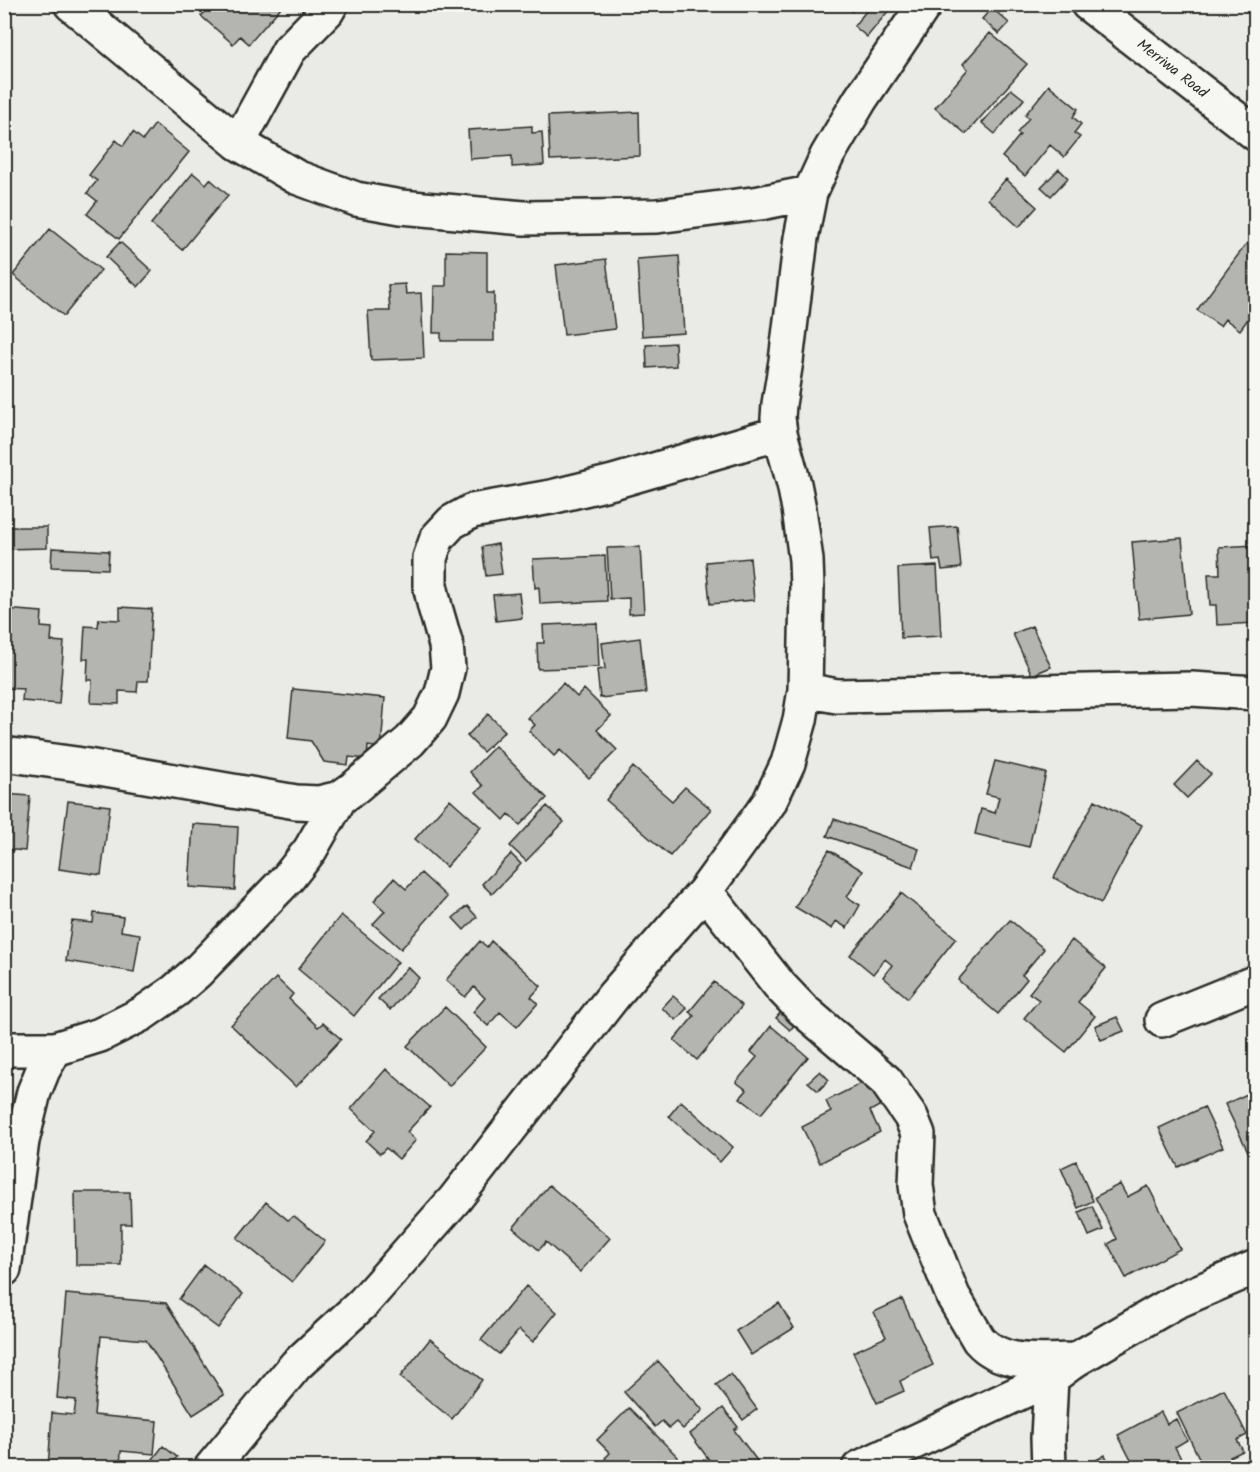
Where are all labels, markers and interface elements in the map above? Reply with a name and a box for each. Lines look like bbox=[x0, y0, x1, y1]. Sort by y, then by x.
street label: Merriwa Road bbox=[1131, 33, 1213, 105]

